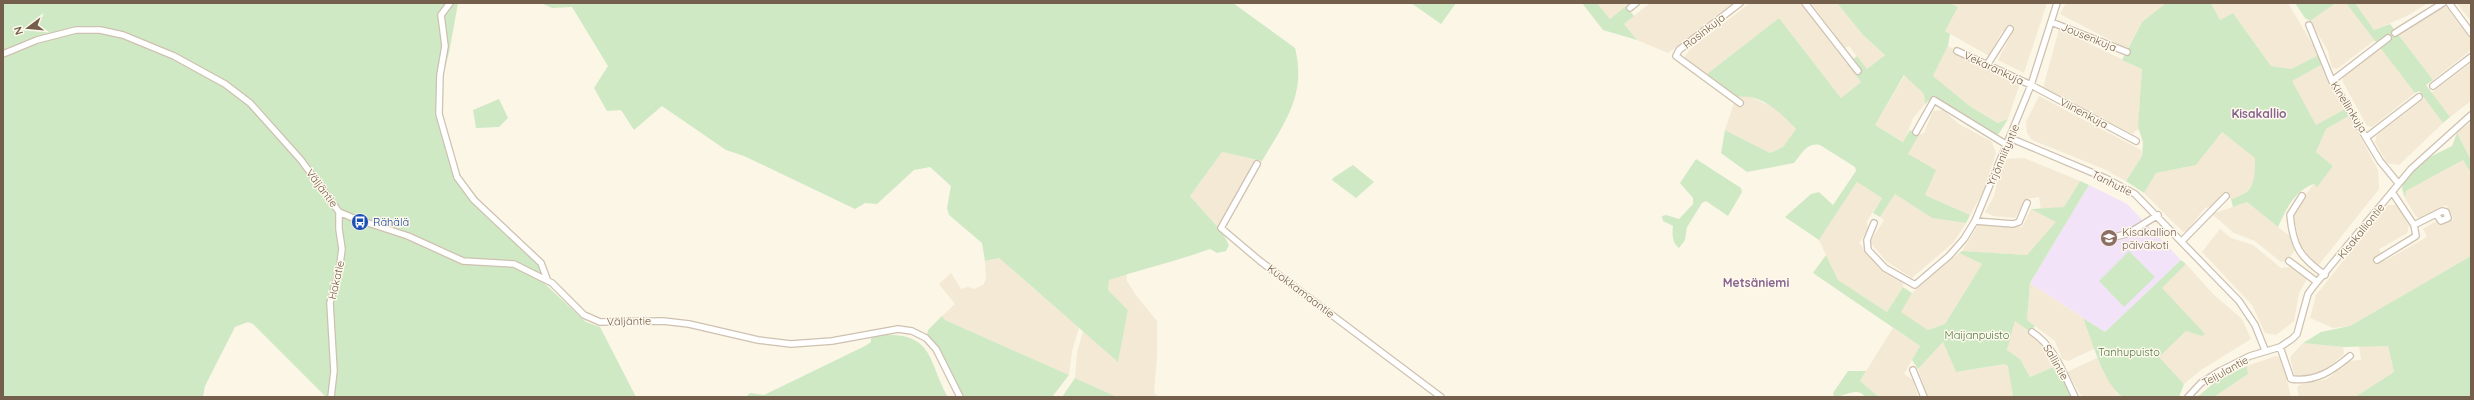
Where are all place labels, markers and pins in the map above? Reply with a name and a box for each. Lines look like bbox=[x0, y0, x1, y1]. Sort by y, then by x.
bus stop icon: Rähälä bbox=[350, 212, 370, 232]
place label: Rähälä bbox=[373, 215, 409, 229]
place label: Kisakallion päiväkoti bbox=[2122, 225, 2177, 252]
school or university icon: Kisakallion päiväkoti bbox=[2099, 228, 2119, 248]

